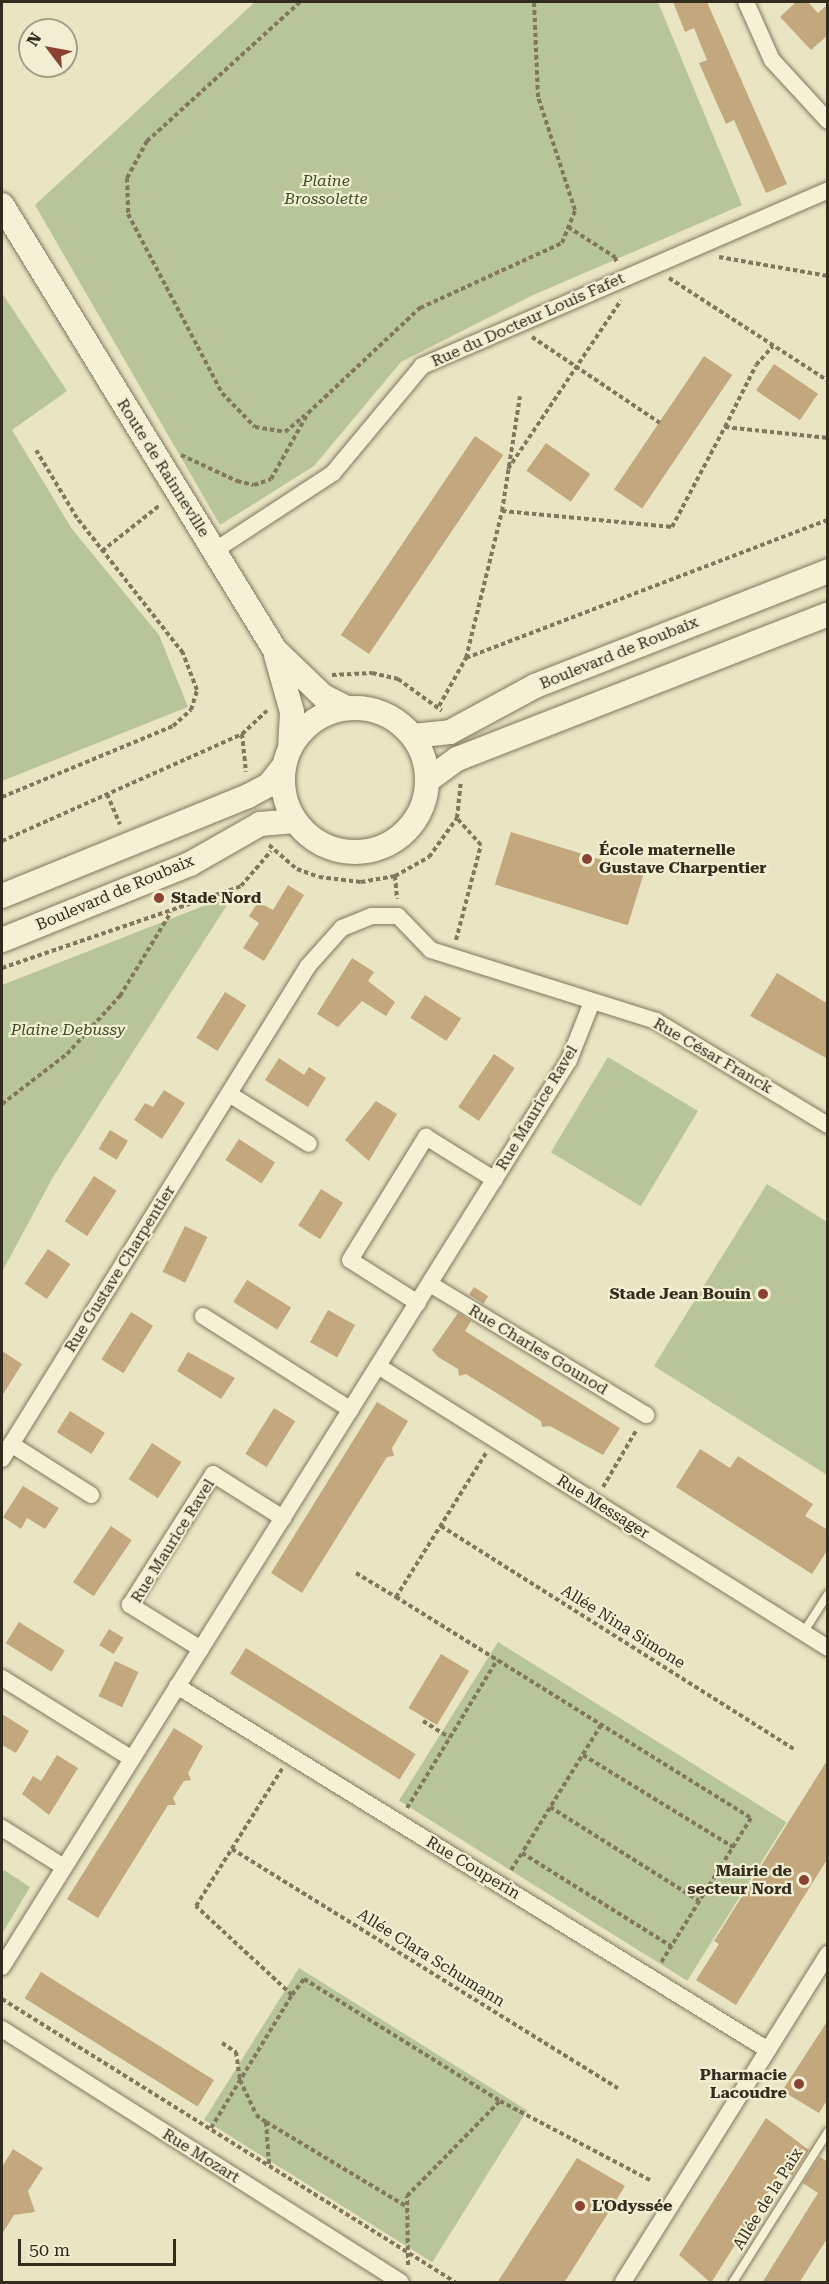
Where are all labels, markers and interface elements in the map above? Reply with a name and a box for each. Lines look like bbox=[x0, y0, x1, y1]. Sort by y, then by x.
north arrow bbox=[18, 18, 78, 78]
text: N bbox=[23, 29, 45, 50]
park label: Plaine Brossolette bbox=[284, 171, 368, 209]
street label: Rue du Docteur Louis Fafet bbox=[428, 269, 628, 371]
street label: Route de Rainneville bbox=[113, 395, 213, 541]
street label: Boulevard de Roubaix bbox=[537, 612, 701, 694]
place label: École maternelle Gustave Charpentier bbox=[599, 840, 767, 878]
street label: Boulevard de Roubaix bbox=[33, 851, 197, 935]
marker: École maternelle Gustave Charpentier bbox=[580, 852, 594, 866]
place label: Stade Nord bbox=[171, 888, 261, 908]
marker: Stade Nord bbox=[152, 891, 166, 905]
street label: Rue César Franck bbox=[650, 1014, 776, 1098]
park label: Plaine Debussy bbox=[11, 1020, 125, 1040]
street label: Rue Maurice Ravel bbox=[492, 1042, 582, 1174]
street label: Rue Gustave Charpentier bbox=[61, 1182, 179, 1356]
place label: Stade Jean Bouin bbox=[609, 1284, 751, 1304]
marker: Stade Jean Bouin bbox=[756, 1287, 770, 1301]
street label: Rue Charles Gounod bbox=[465, 1301, 611, 1399]
street label: Rue Messager bbox=[553, 1471, 653, 1543]
street label: Rue Maurice Ravel bbox=[127, 1475, 219, 1607]
street label: Allée Nina Simone bbox=[557, 1581, 689, 1673]
street label: Rue Couperin bbox=[423, 1832, 523, 1904]
place label: Mairie de secteur Nord bbox=[687, 1861, 792, 1899]
marker: Mairie de secteur Nord bbox=[797, 1873, 811, 1887]
street label: Allée Clara Schumann bbox=[354, 1905, 508, 2011]
place label: Pharmacie Lacoudre bbox=[700, 2065, 787, 2103]
marker: Pharmacie Lacoudre bbox=[792, 2077, 806, 2091]
street label: Rue Mozart bbox=[159, 2125, 243, 2187]
street label: Allée de la Paix bbox=[729, 2144, 807, 2254]
place label: L'Odyssée bbox=[592, 2196, 672, 2216]
marker: L'Odyssée bbox=[573, 2199, 587, 2213]
scale bar bbox=[21, 2227, 178, 2265]
text: 50 m bbox=[29, 2239, 70, 2260]

